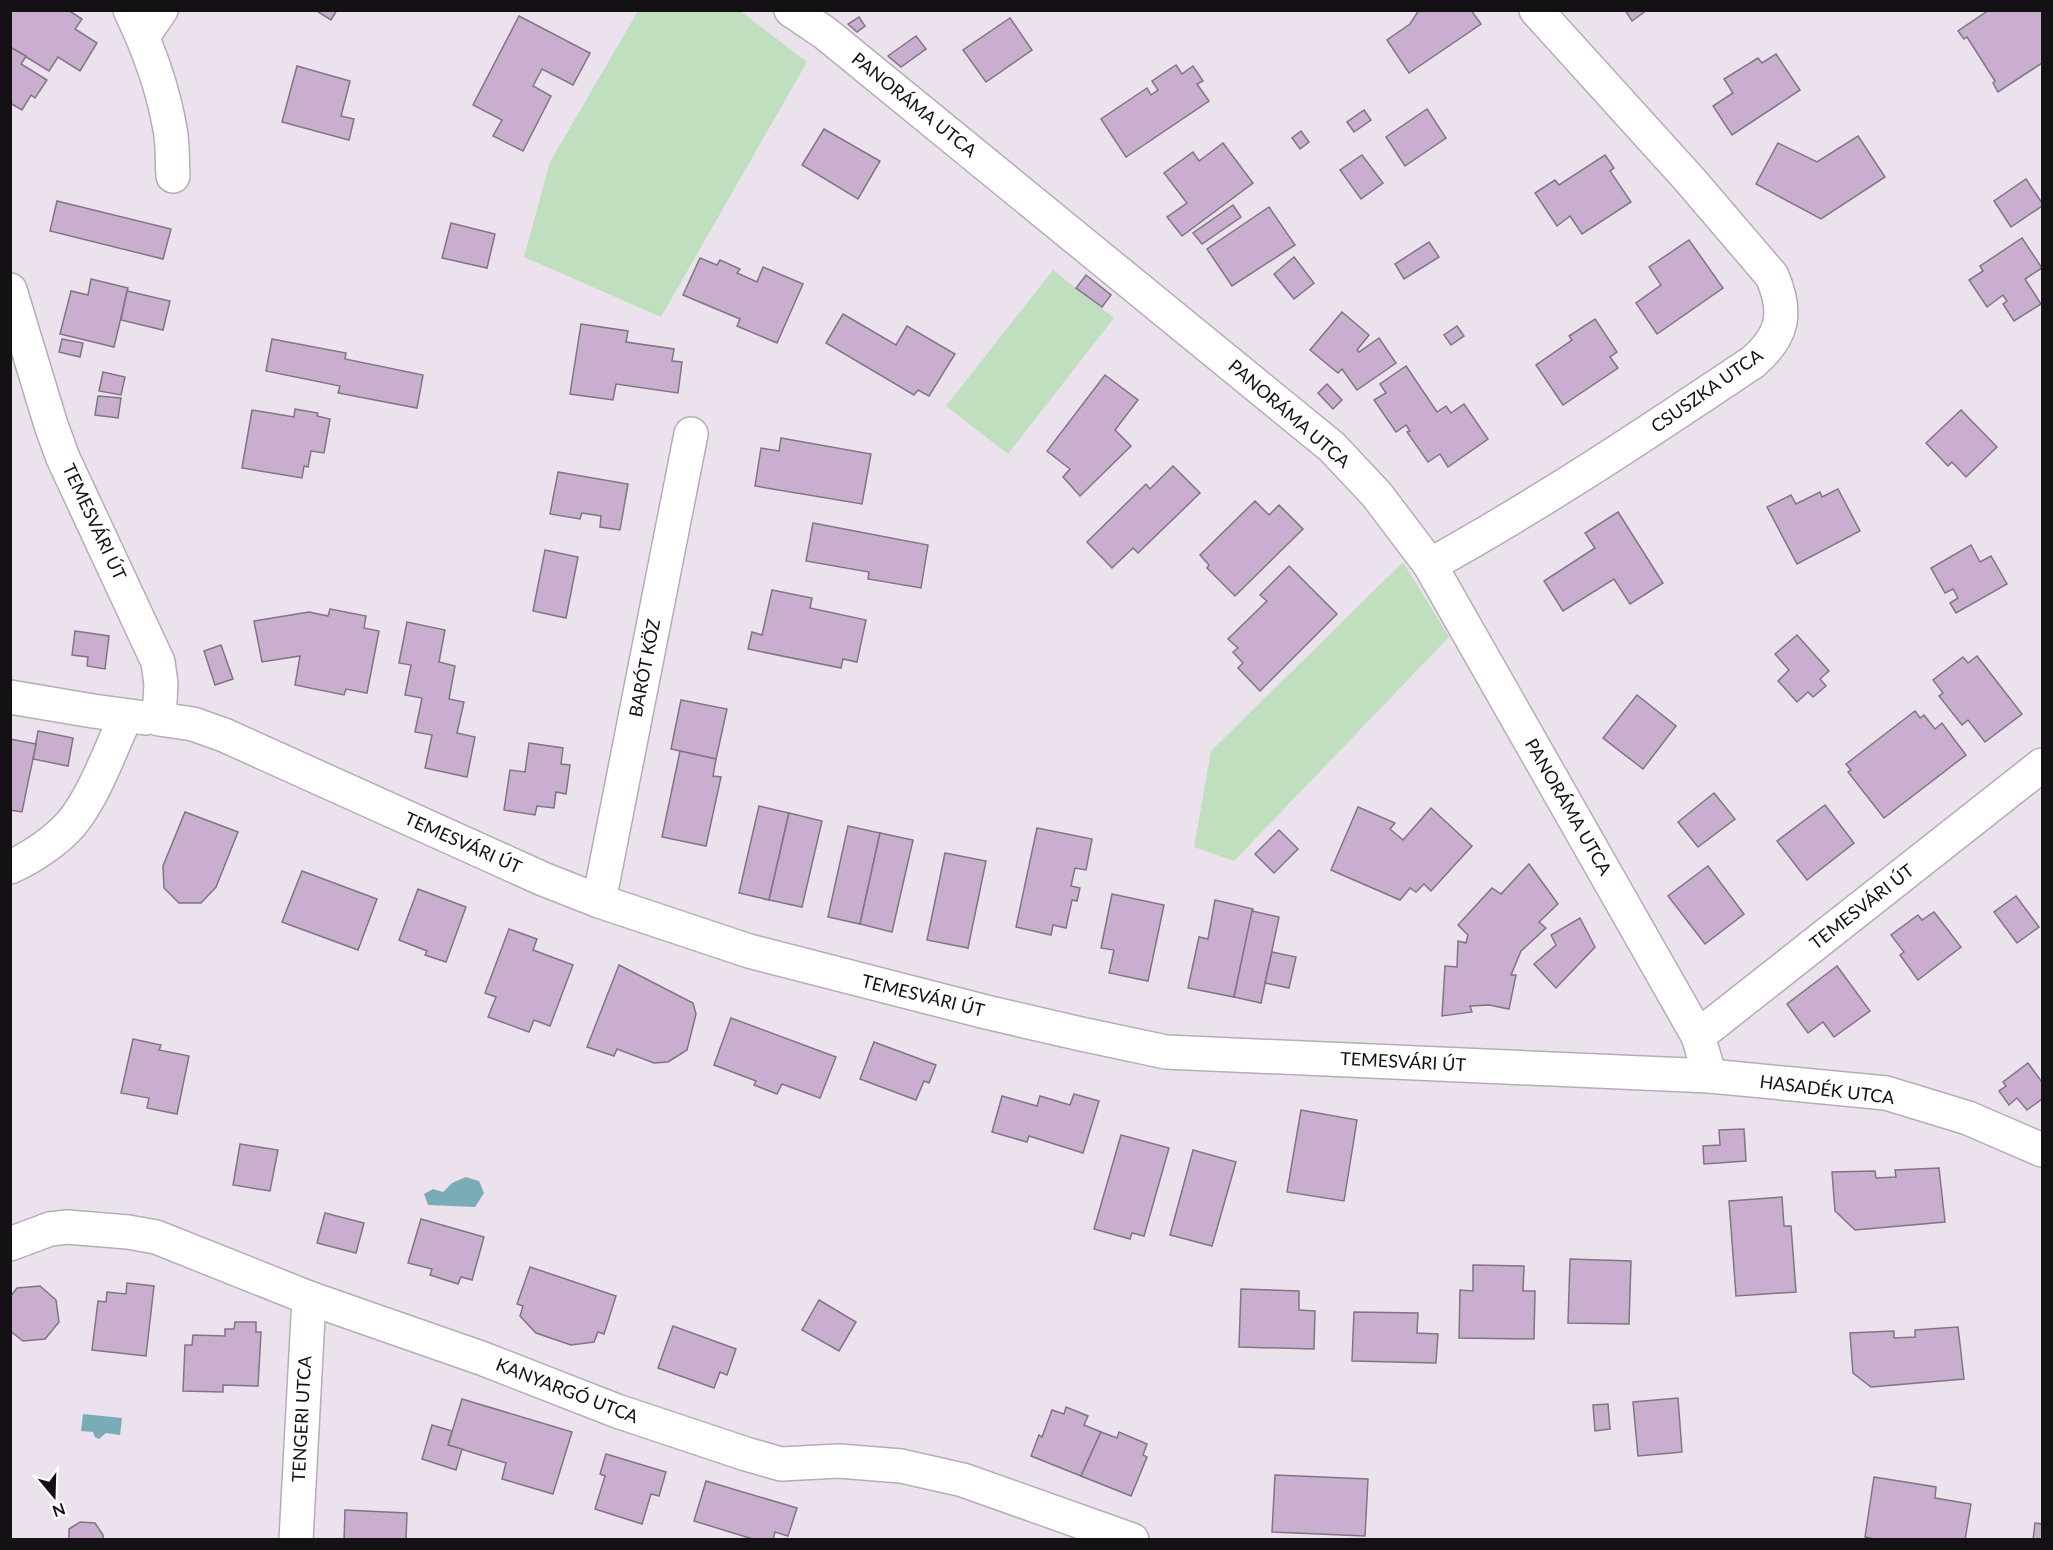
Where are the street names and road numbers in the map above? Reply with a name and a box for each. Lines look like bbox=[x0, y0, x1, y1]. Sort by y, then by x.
street label: PANORÁMA UTCA bbox=[848, 47, 982, 162]
street label: CSUSZKA UTCA bbox=[1646, 343, 1767, 437]
street label: PANORÁMA UTCA bbox=[1224, 354, 1356, 473]
street label: TEMESVÁRI ÚT bbox=[58, 460, 132, 584]
street label: BARÓT KÖZ bbox=[624, 617, 664, 719]
street label: PANORÁMA UTCA bbox=[1521, 734, 1617, 879]
street label: TEMESVÁRI ÚT bbox=[401, 806, 526, 878]
street label: TEMESVÁRI ÚT bbox=[1805, 859, 1918, 954]
street label: TEMESVÁRI ÚT bbox=[860, 969, 987, 1021]
street label: TEMESVÁRI ÚT bbox=[1340, 1047, 1467, 1075]
street label: HASADÉK UTCA bbox=[1758, 1070, 1897, 1108]
street label: KANYARGÓ UTCA bbox=[493, 1353, 642, 1428]
street label: TENGERI UTCA bbox=[287, 1354, 315, 1483]

